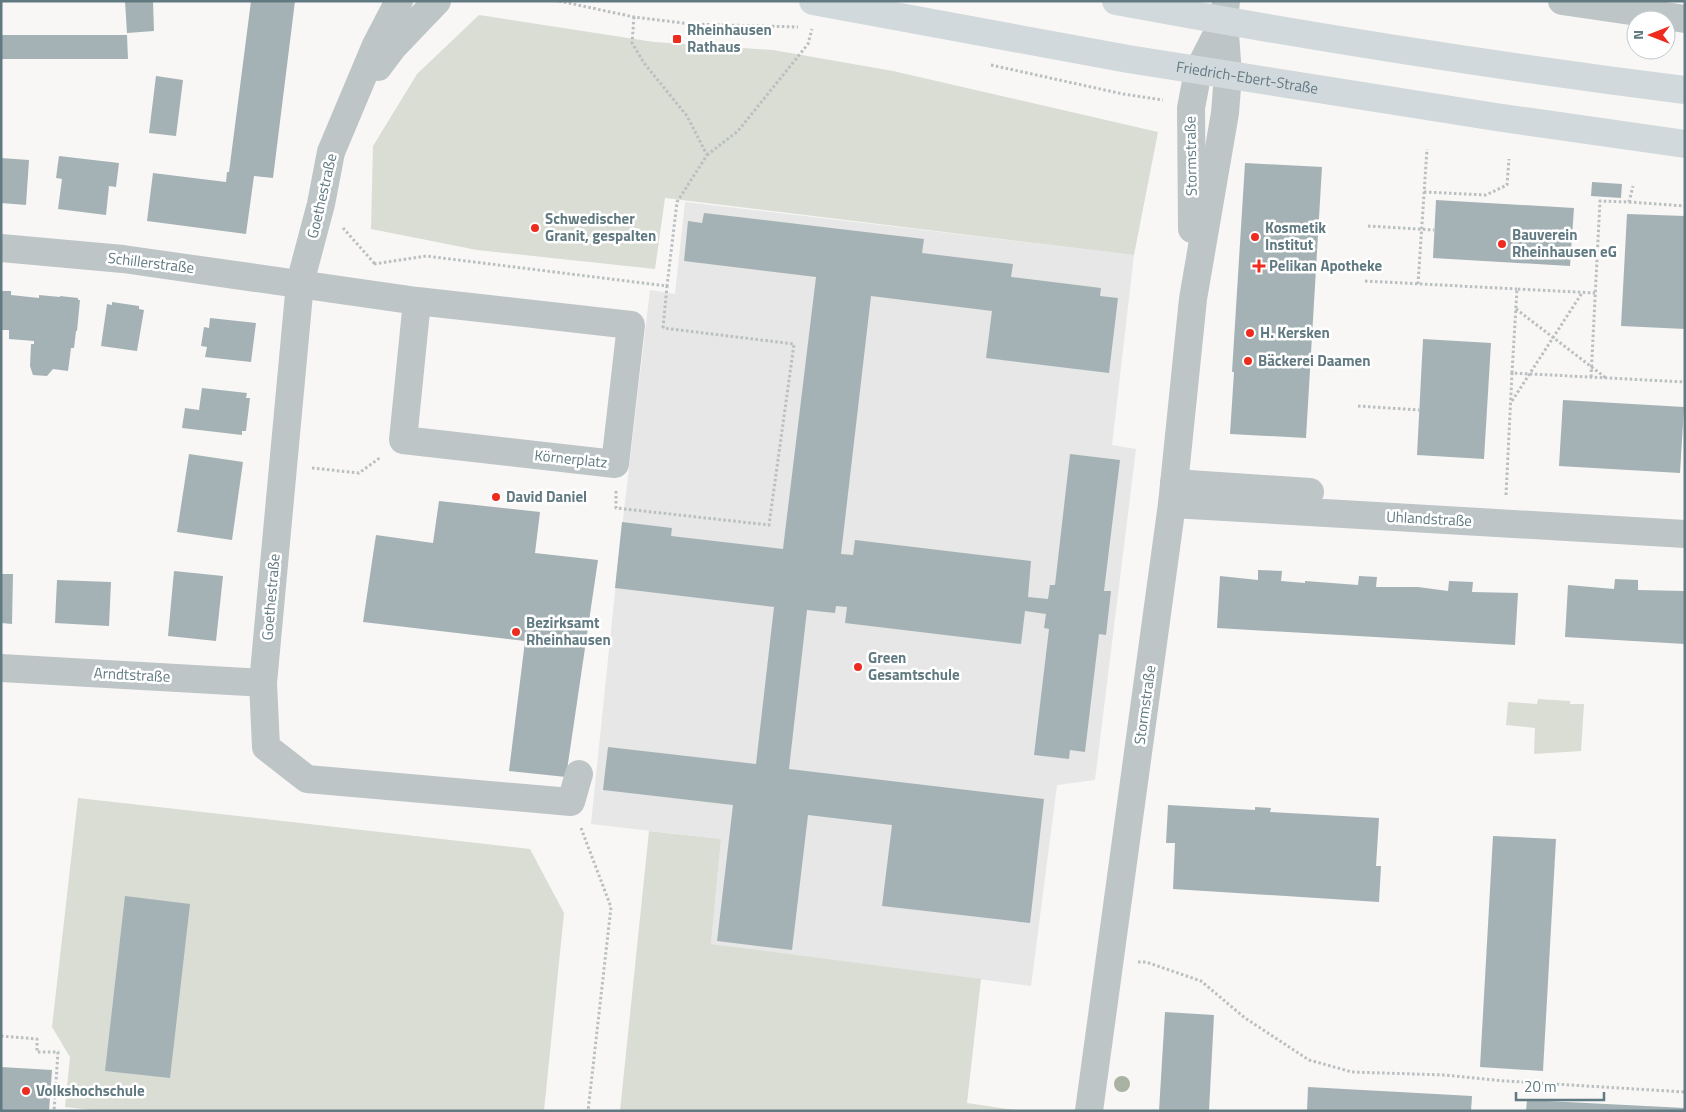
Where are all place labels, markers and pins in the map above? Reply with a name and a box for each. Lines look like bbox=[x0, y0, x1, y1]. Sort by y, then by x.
place label: Rheinhausen Rathaus bbox=[687, 18, 772, 58]
marker: Rheinhausen Rathaus bbox=[671, 33, 683, 45]
place label: Schwedischer Granit, gespalten bbox=[545, 207, 656, 247]
place label: Kosmetik Institut bbox=[1265, 216, 1326, 256]
marker: Schwedischer Granit, gespalten bbox=[529, 222, 541, 234]
place label: Bauverein Rheinhausen eG bbox=[1512, 223, 1617, 263]
marker: Kosmetik Institut bbox=[1249, 231, 1261, 243]
marker: Bauverein Rheinhausen eG bbox=[1496, 238, 1508, 250]
place label: Pelikan Apotheke bbox=[1269, 254, 1383, 277]
marker: Pelikan Apotheke bbox=[1253, 260, 1265, 272]
place label: H. Kersken bbox=[1260, 321, 1330, 344]
marker: H. Kersken bbox=[1244, 327, 1256, 339]
place label: Bäckerei Daamen bbox=[1258, 349, 1371, 372]
marker: Bäckerei Daamen bbox=[1242, 355, 1254, 367]
place label: David Daniel bbox=[506, 485, 587, 508]
marker: David Daniel bbox=[490, 491, 502, 503]
place label: Bezirksamt Rheinhausen bbox=[526, 611, 611, 651]
marker: Bezirksamt Rheinhausen bbox=[510, 626, 522, 638]
place label: Green Gesamtschule bbox=[868, 646, 960, 686]
marker: Green Gesamtschule bbox=[852, 661, 864, 673]
place label: Volkshochschule bbox=[36, 1079, 145, 1102]
marker: Volkshochschule bbox=[20, 1085, 32, 1097]

